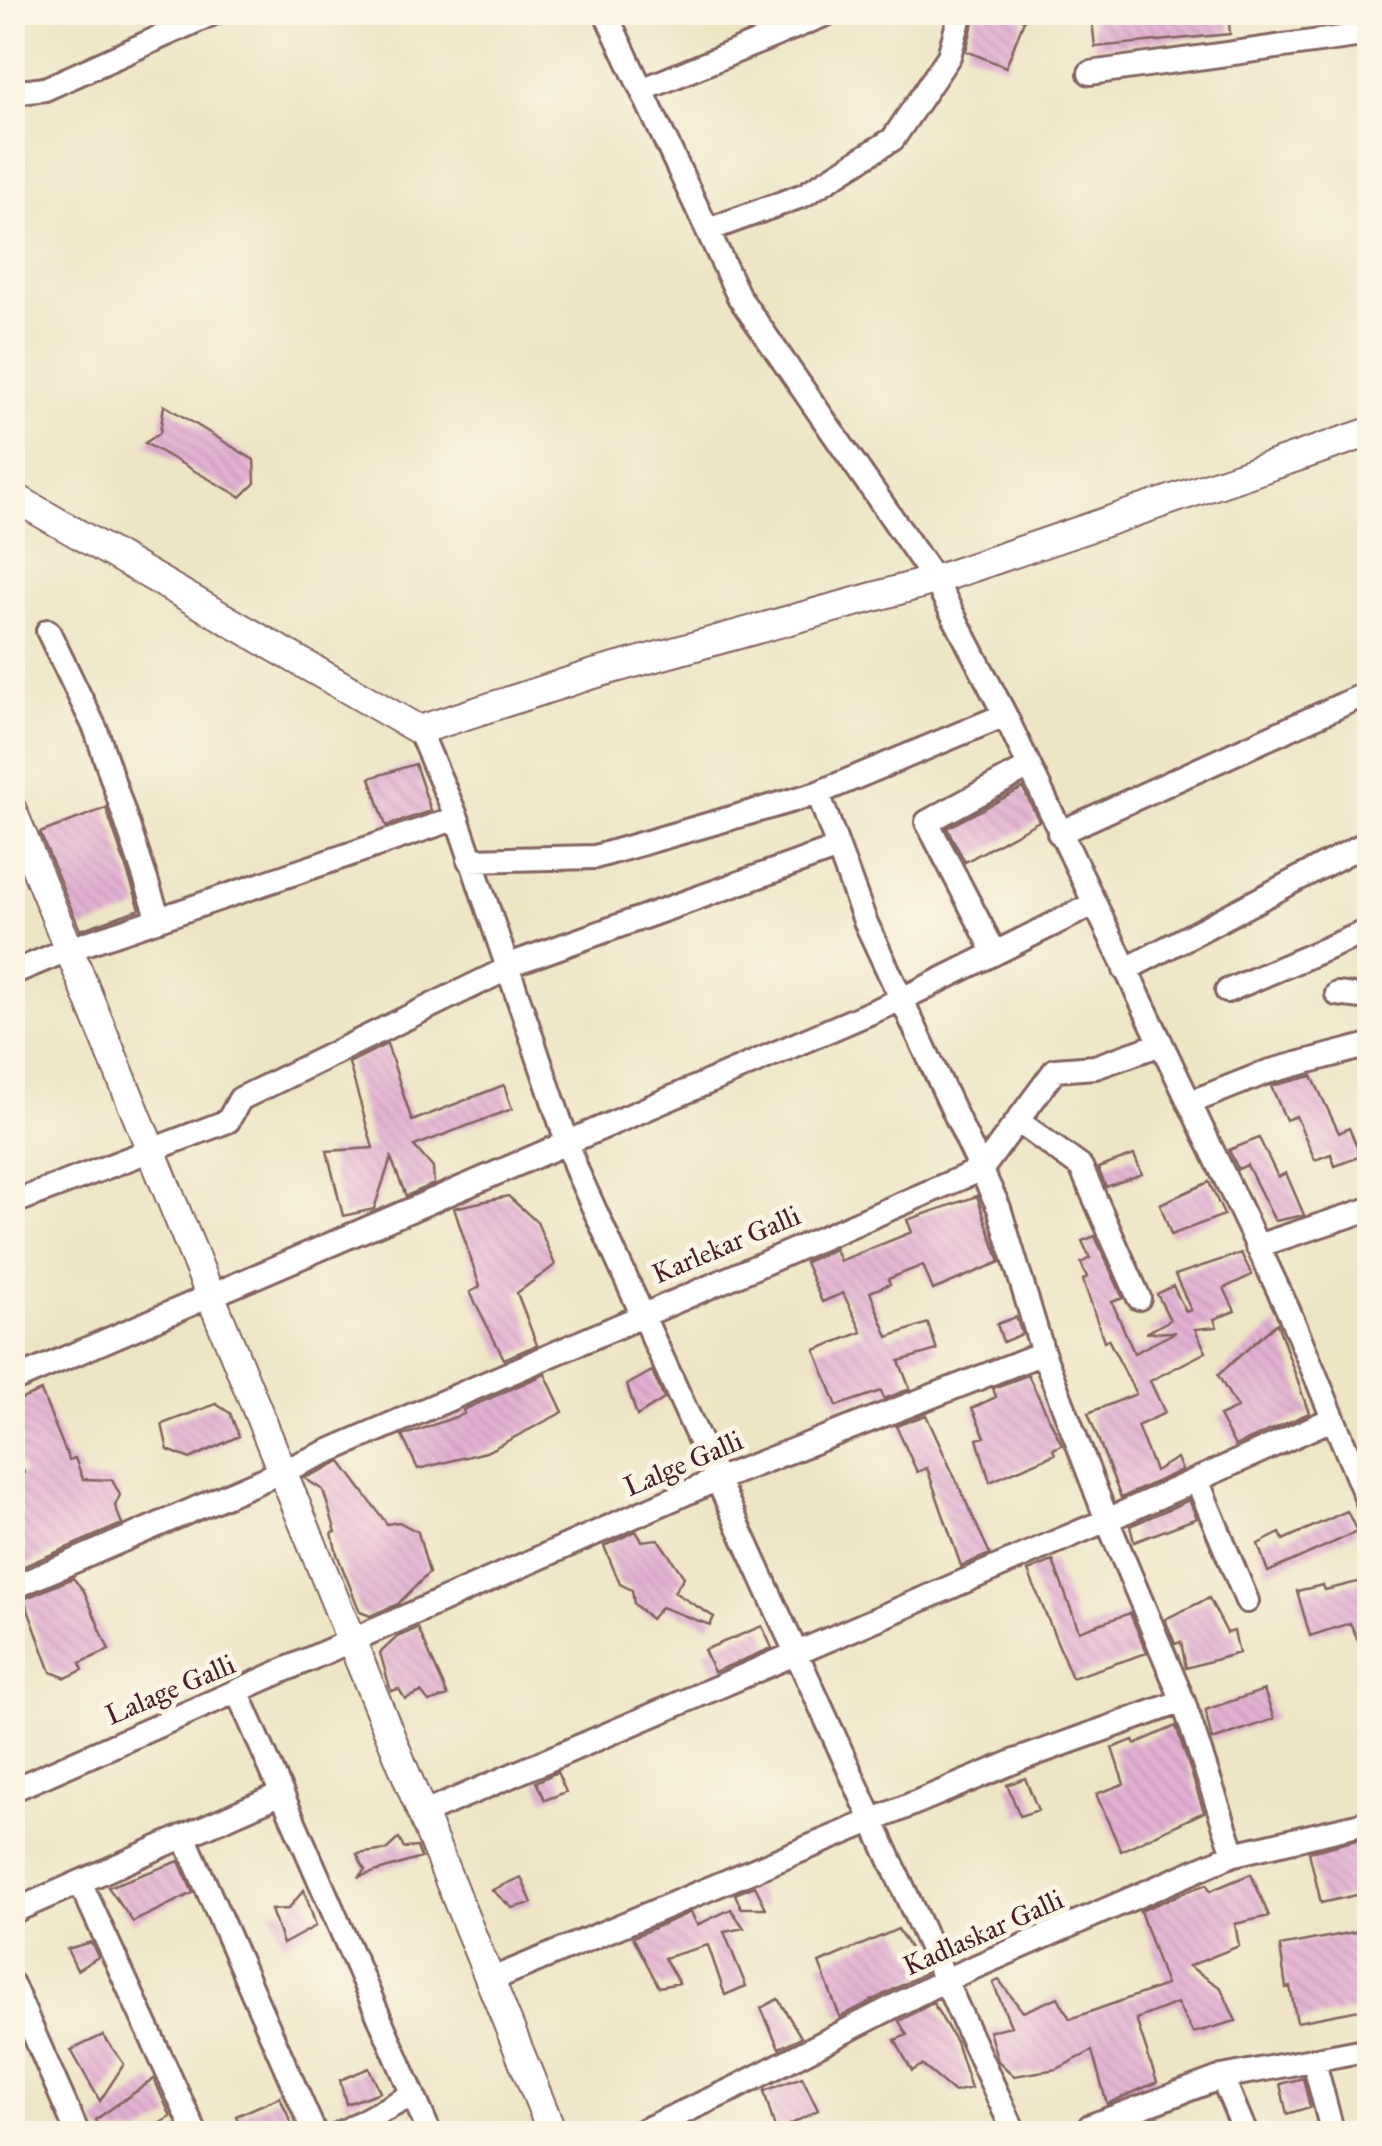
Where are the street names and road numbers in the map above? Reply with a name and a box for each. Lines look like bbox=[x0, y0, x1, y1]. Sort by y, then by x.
street label: Karlekar Galli bbox=[647, 1197, 806, 1291]
street label: Lalge Galli bbox=[618, 1423, 748, 1504]
street label: Lalage Galli bbox=[100, 1646, 241, 1732]
street label: Kadlaskar Galli bbox=[898, 1881, 1069, 1983]

